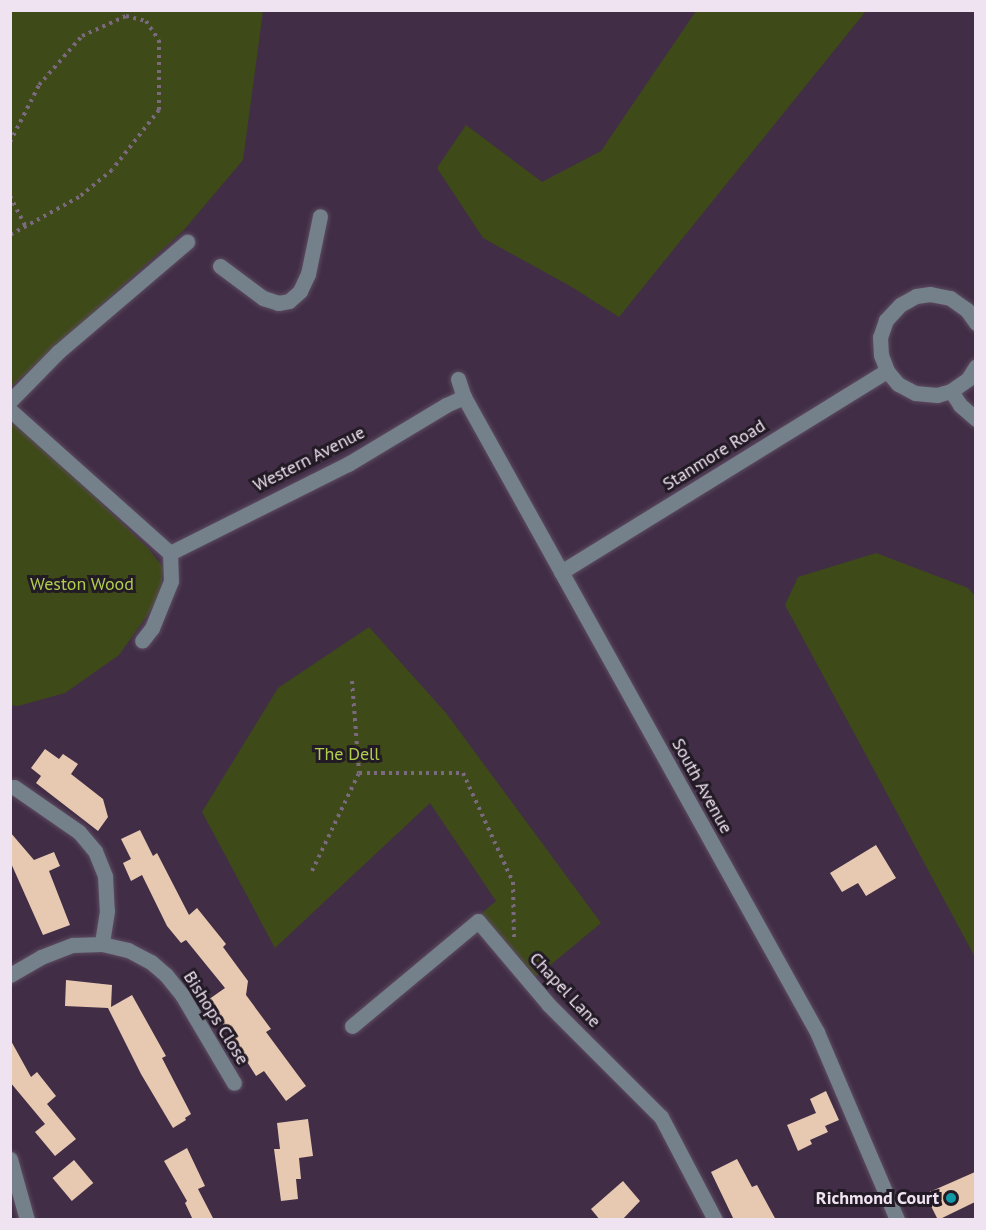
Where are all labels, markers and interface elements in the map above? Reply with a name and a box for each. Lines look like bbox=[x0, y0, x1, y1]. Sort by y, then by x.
street label: Stanmore Road bbox=[659, 415, 769, 495]
street label: Western Avenue bbox=[249, 421, 369, 497]
park label: Weston Wood bbox=[30, 573, 134, 595]
street label: South Avenue bbox=[667, 734, 737, 838]
park label: The Dell bbox=[314, 743, 380, 765]
street label: Chapel Lane bbox=[525, 948, 605, 1032]
street label: Bishops Close bbox=[179, 967, 253, 1069]
place label: Richmond Court bbox=[816, 1187, 939, 1209]
marker: Richmond Court bbox=[944, 1191, 958, 1205]

